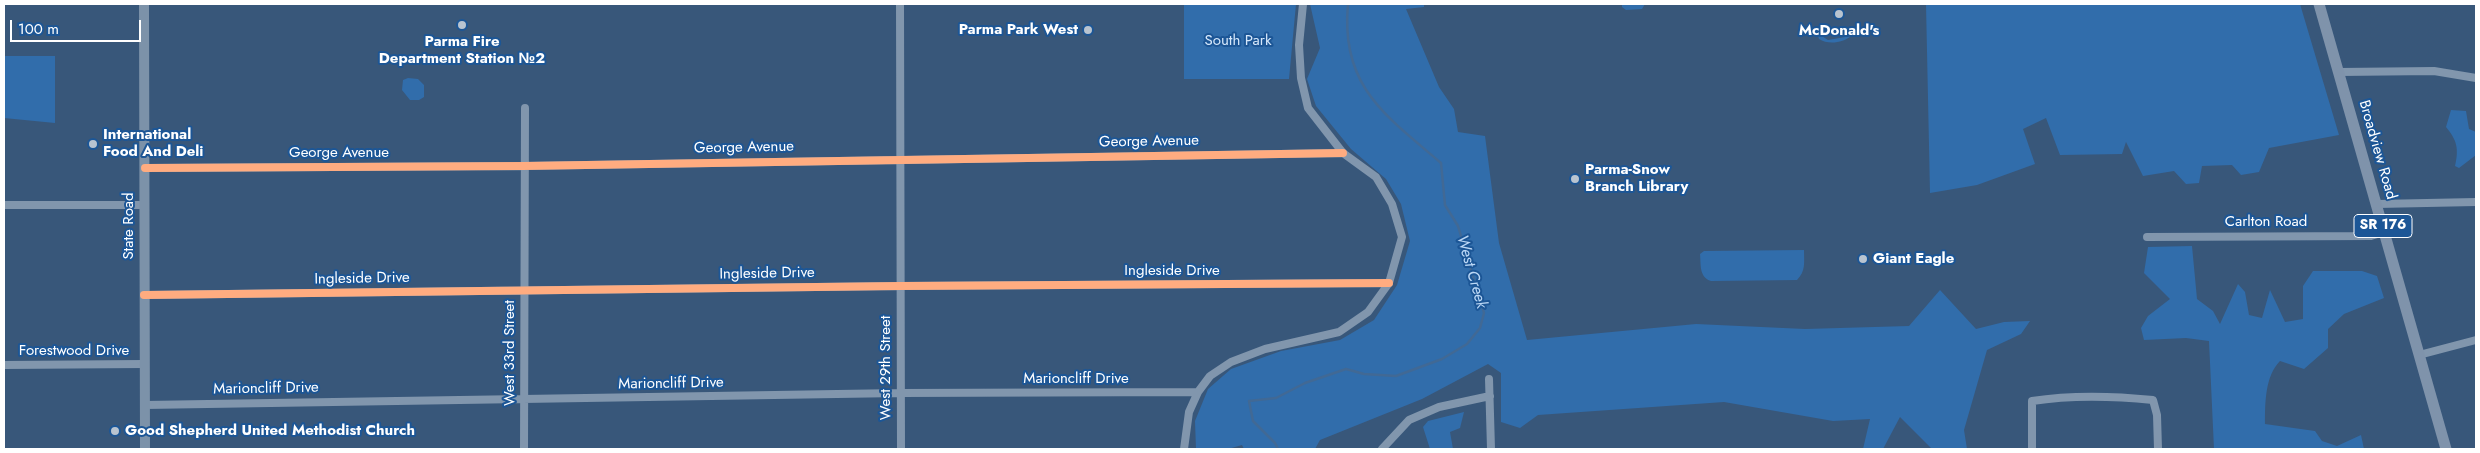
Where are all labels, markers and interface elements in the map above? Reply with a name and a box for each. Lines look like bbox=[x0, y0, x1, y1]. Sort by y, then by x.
marker: McDonald's bbox=[1833, 8, 1845, 20]
scale bar bbox=[12, 10, 144, 42]
text: 100 m bbox=[18, 18, 59, 40]
marker: Parma Fire Department Station №2 bbox=[456, 19, 468, 31]
place label: Parma Park West bbox=[959, 21, 1078, 39]
place label: McDonald's bbox=[1799, 22, 1879, 40]
marker: Parma Park West bbox=[1082, 24, 1094, 36]
park label: South Park bbox=[1205, 32, 1271, 50]
place label: Parma Fire Department Station №2 bbox=[379, 33, 545, 68]
street label: Broadview Road bbox=[2354, 98, 2400, 202]
place label: International Food And Deli bbox=[103, 126, 203, 161]
street label: George Avenue bbox=[1099, 132, 1199, 152]
marker: International Food And Deli bbox=[87, 138, 99, 150]
street label: George Avenue bbox=[694, 138, 794, 158]
street label: George Avenue bbox=[289, 144, 389, 162]
place label: Parma-Snow Branch Library bbox=[1585, 161, 1688, 196]
marker: Parma-Snow Branch Library bbox=[1569, 173, 1581, 185]
street label: State Road bbox=[120, 192, 138, 260]
street label: Carlton Road bbox=[2225, 213, 2307, 231]
road number: SR 176 bbox=[2354, 215, 2412, 238]
water label: West Creek bbox=[1451, 233, 1491, 311]
place label: Giant Eagle bbox=[1873, 250, 1954, 268]
marker: Giant Eagle bbox=[1857, 253, 1869, 265]
street label: Ingleside Drive bbox=[1124, 262, 1220, 280]
street label: Ingleside Drive bbox=[719, 264, 815, 284]
street label: Ingleside Drive bbox=[314, 269, 410, 289]
street label: West 33rd Street bbox=[501, 300, 519, 406]
street label: West 29th Street bbox=[877, 316, 895, 420]
street label: Forestwood Drive bbox=[19, 342, 129, 360]
street label: Marioncliff Drive bbox=[1023, 370, 1129, 388]
street label: Marioncliff Drive bbox=[618, 374, 724, 394]
street label: Marioncliff Drive bbox=[213, 379, 319, 399]
place label: Good Shepherd United Methodist Church bbox=[125, 422, 415, 440]
marker: Good Shepherd United Methodist Church bbox=[109, 425, 121, 437]

